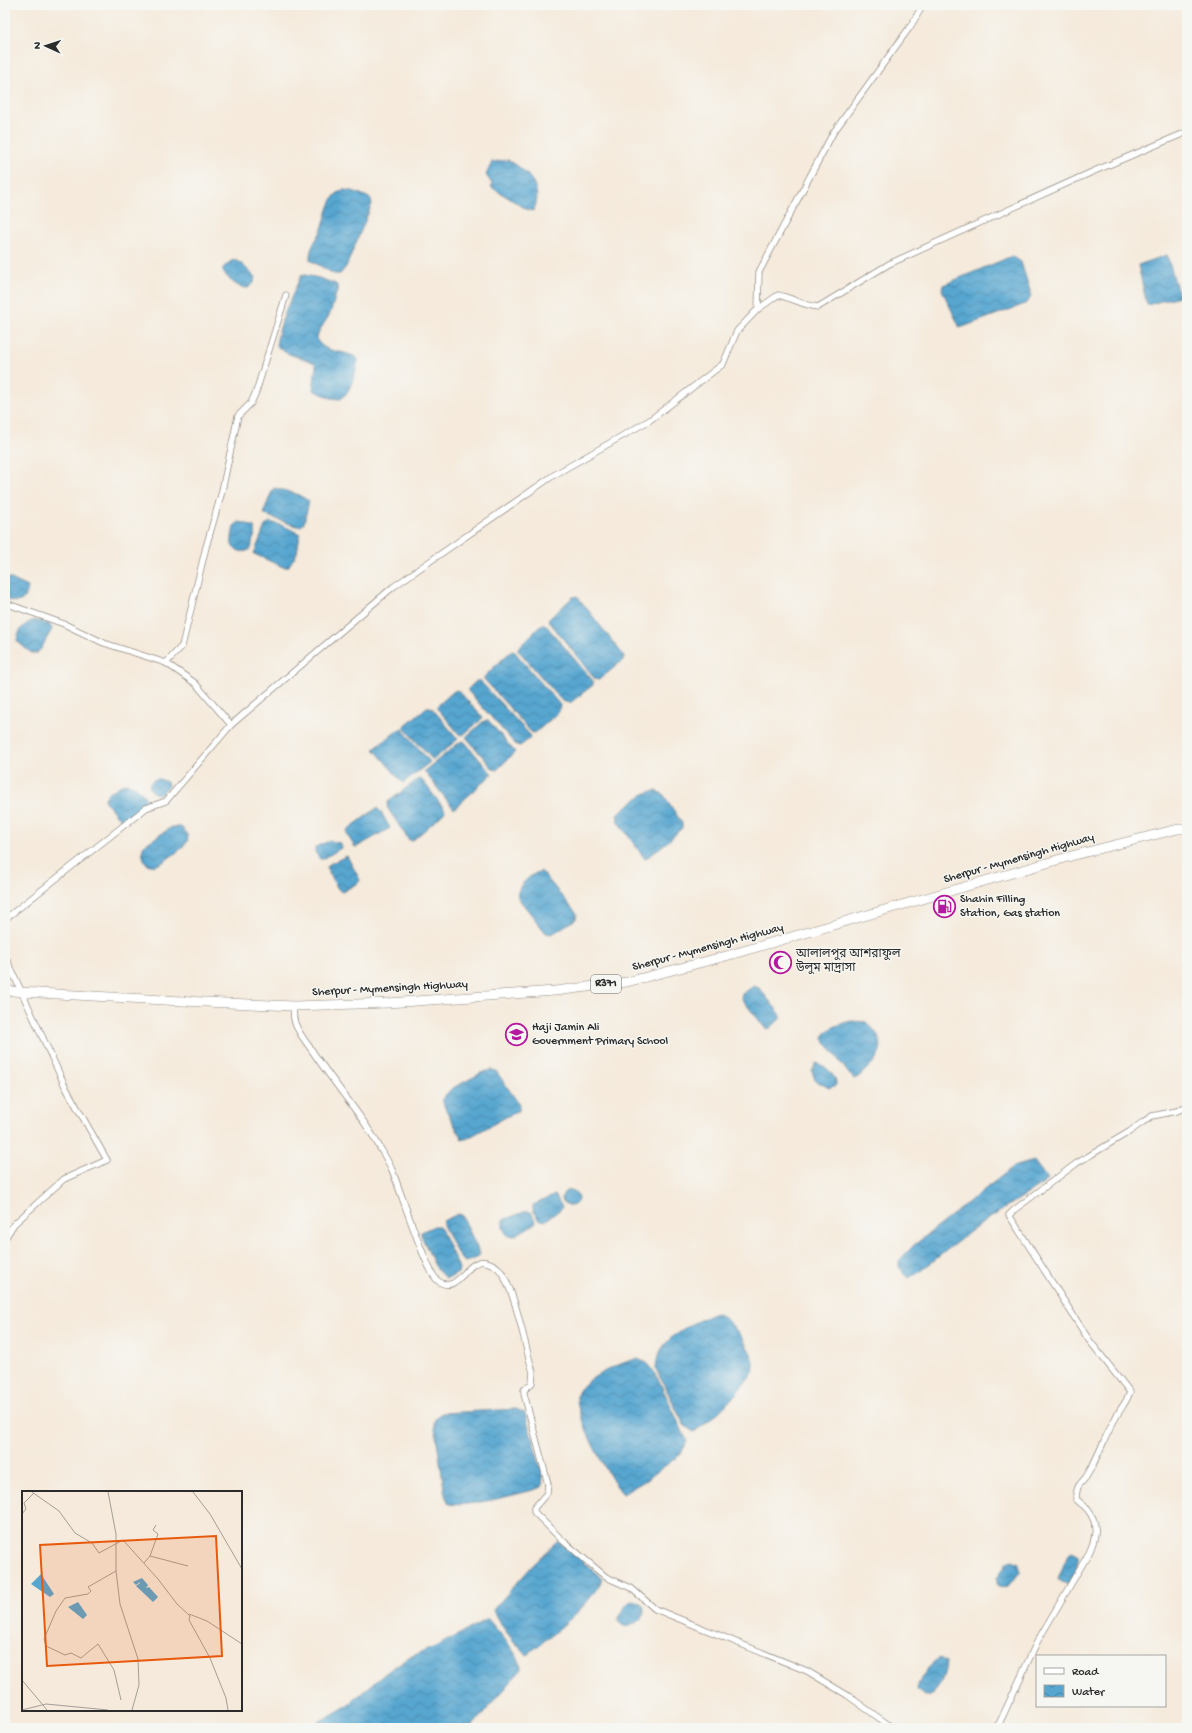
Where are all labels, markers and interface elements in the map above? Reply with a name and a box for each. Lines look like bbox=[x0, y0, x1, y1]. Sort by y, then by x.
north arrow bbox=[26, 26, 66, 66]
text: N bbox=[32, 42, 44, 49]
street label: Sherpur - Mymensingh Highway bbox=[942, 831, 1096, 887]
place label: Shahin Filling Station, Gas station bbox=[960, 893, 1060, 921]
fuel station icon: Shahin Filling Station, Gas station bbox=[932, 894, 958, 920]
street label: Sherpur - Mymensingh Highway bbox=[631, 921, 785, 975]
place label: আলালপুর আশরাফুল উলুম মাদ্রাসা bbox=[795, 948, 901, 976]
mosque icon: আলালপুর আশরাফুল উলুম মাদ্রাসা bbox=[767, 949, 793, 975]
road number: R371 bbox=[591, 975, 621, 993]
street label: Sherpur - Mymensingh Highway bbox=[312, 978, 468, 1000]
place label: Haji Jamin Ali Government Primary School bbox=[532, 1021, 669, 1049]
school or university icon: Haji Jamin Ali Government Primary School bbox=[503, 1022, 529, 1048]
inset map bbox=[22, 1491, 242, 1711]
legend bbox=[1036, 1655, 1166, 1707]
text: Road bbox=[1072, 1666, 1099, 1680]
text: Water bbox=[1072, 1686, 1106, 1700]

